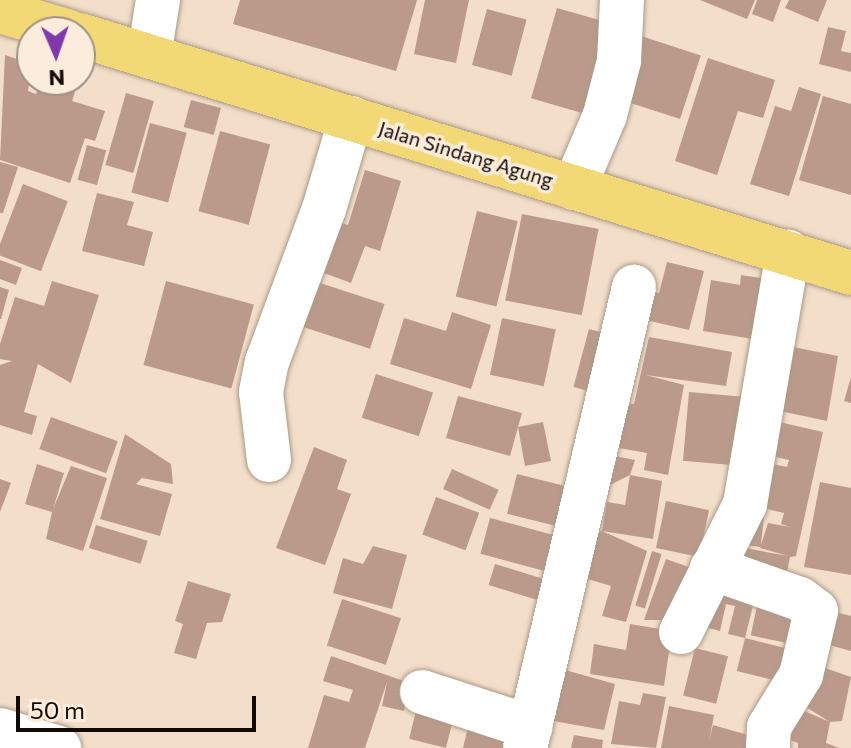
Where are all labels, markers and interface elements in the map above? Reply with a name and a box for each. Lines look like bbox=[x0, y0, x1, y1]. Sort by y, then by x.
north arrow bbox=[16, 16, 96, 96]
text: N bbox=[48, 65, 66, 92]
street label: Jalan Sindang Agung bbox=[376, 116, 556, 192]
scale bar bbox=[20, 680, 260, 730]
text: 50 m bbox=[30, 695, 85, 724]

